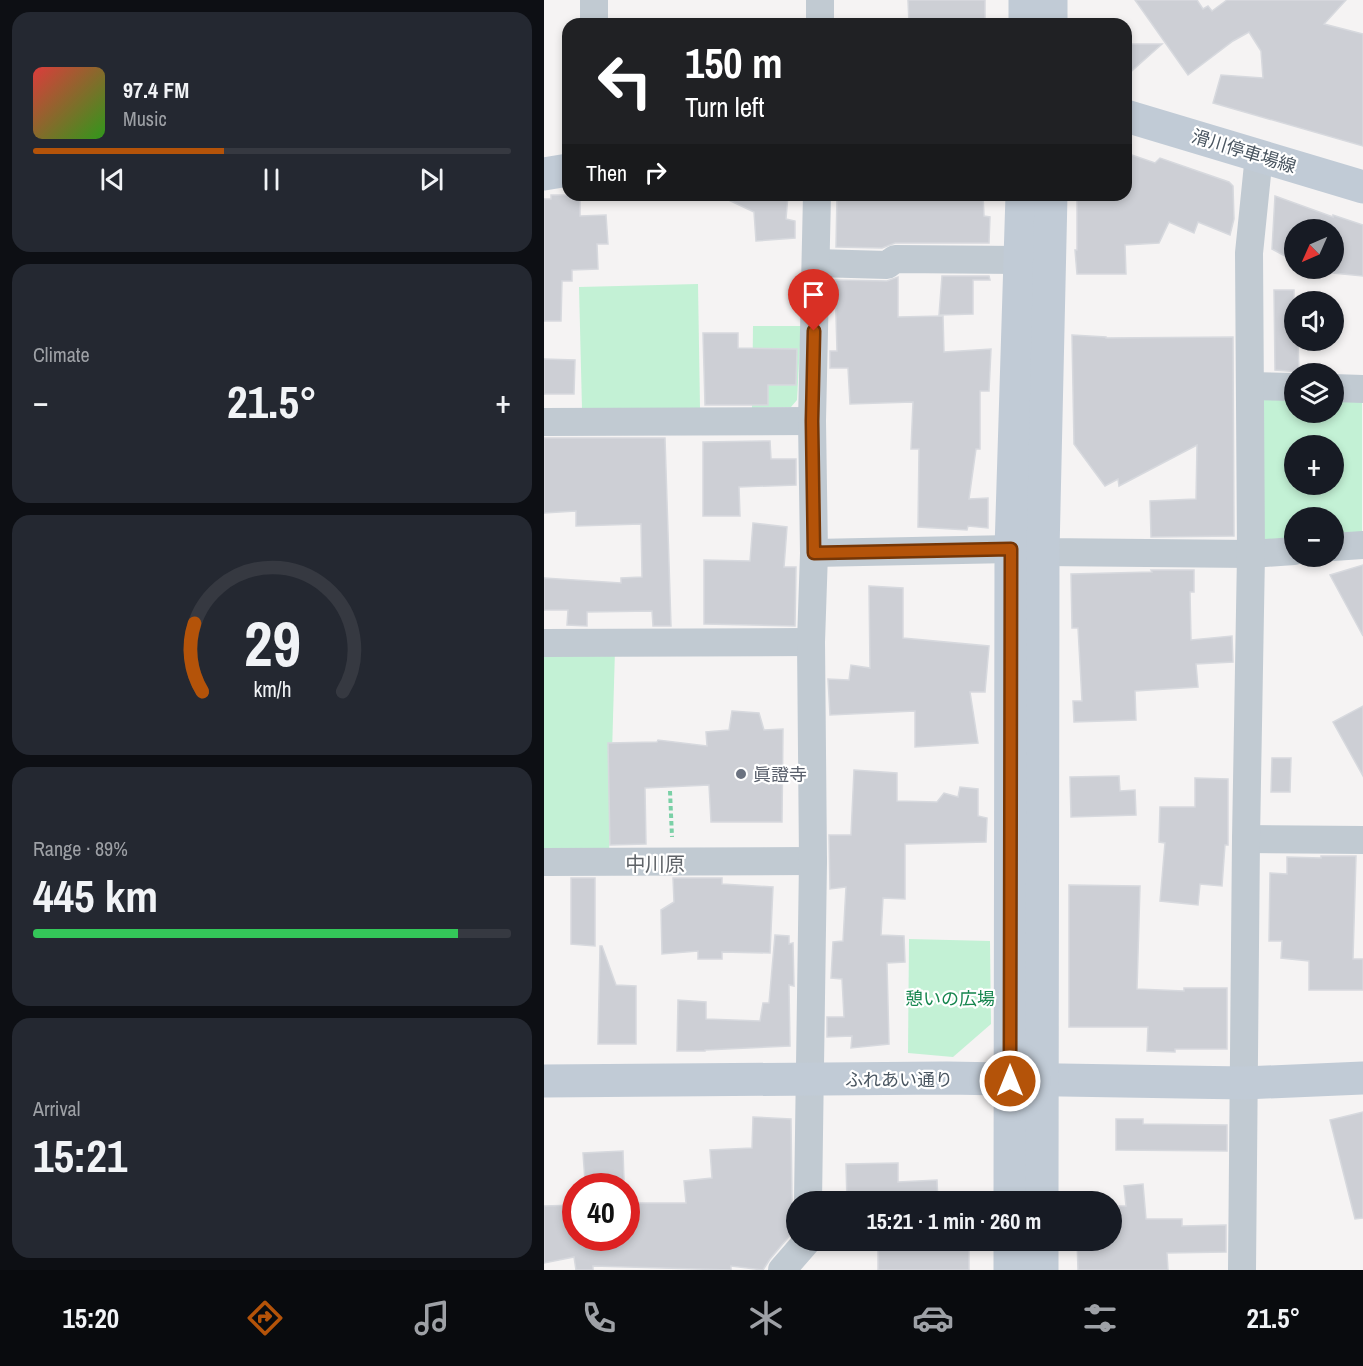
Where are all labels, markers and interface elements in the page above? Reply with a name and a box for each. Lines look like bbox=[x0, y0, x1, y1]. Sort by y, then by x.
text: 150 m bbox=[685, 35, 783, 91]
icon: left bbox=[586, 42, 664, 120]
text: 97.4 FM bbox=[123, 75, 189, 105]
text: Turn left bbox=[685, 89, 764, 125]
text: Music bbox=[123, 105, 167, 132]
street label: 滑川停車場線 bbox=[1189, 123, 1299, 179]
icon: right bbox=[639, 156, 672, 189]
text: Then bbox=[586, 158, 627, 188]
icon: previous bbox=[96, 163, 129, 196]
icon: pause bbox=[255, 163, 288, 196]
icon: next bbox=[415, 163, 448, 196]
north arrow bbox=[1284, 219, 1344, 279]
map controls bbox=[1284, 219, 1344, 567]
pin bbox=[788, 269, 839, 331]
icon: arrive bbox=[797, 278, 830, 311]
button: sound bbox=[1284, 291, 1344, 351]
text: Climate bbox=[33, 341, 90, 368]
button: layers bbox=[1284, 363, 1344, 423]
text: 21.5° bbox=[227, 371, 317, 432]
text: − bbox=[33, 379, 49, 423]
text: + bbox=[495, 379, 511, 423]
button: + bbox=[1284, 435, 1344, 495]
button: − bbox=[1284, 507, 1344, 567]
text: 29 bbox=[244, 601, 300, 685]
text: km/h bbox=[253, 675, 291, 704]
place label: 眞證寺 bbox=[753, 762, 807, 787]
marker: 眞證寺 bbox=[734, 767, 748, 781]
text: Range · 89% bbox=[33, 835, 128, 862]
district label: 中川原 bbox=[625, 850, 685, 877]
text: 445 km bbox=[33, 865, 158, 926]
park label: 憩いの広場 bbox=[905, 986, 995, 1011]
position arrow bbox=[978, 1049, 1042, 1113]
street label: ふれあい通り bbox=[845, 1067, 953, 1092]
text: Arrival bbox=[33, 1095, 80, 1122]
text: 15:21 bbox=[33, 1125, 127, 1186]
speed limit sign: 40 bbox=[562, 1173, 640, 1251]
text: 15:21 · 1 min · 260 m bbox=[867, 1206, 1041, 1236]
icon: directions bbox=[244, 1297, 286, 1339]
icon: music bbox=[411, 1297, 453, 1339]
icon: phone bbox=[578, 1297, 620, 1339]
icon: climate bbox=[745, 1297, 787, 1339]
icon: car bbox=[912, 1297, 954, 1339]
icon: filters bbox=[1079, 1297, 1121, 1339]
text: 15:20 bbox=[63, 1300, 119, 1336]
text: 21.5° bbox=[1246, 1300, 1300, 1336]

